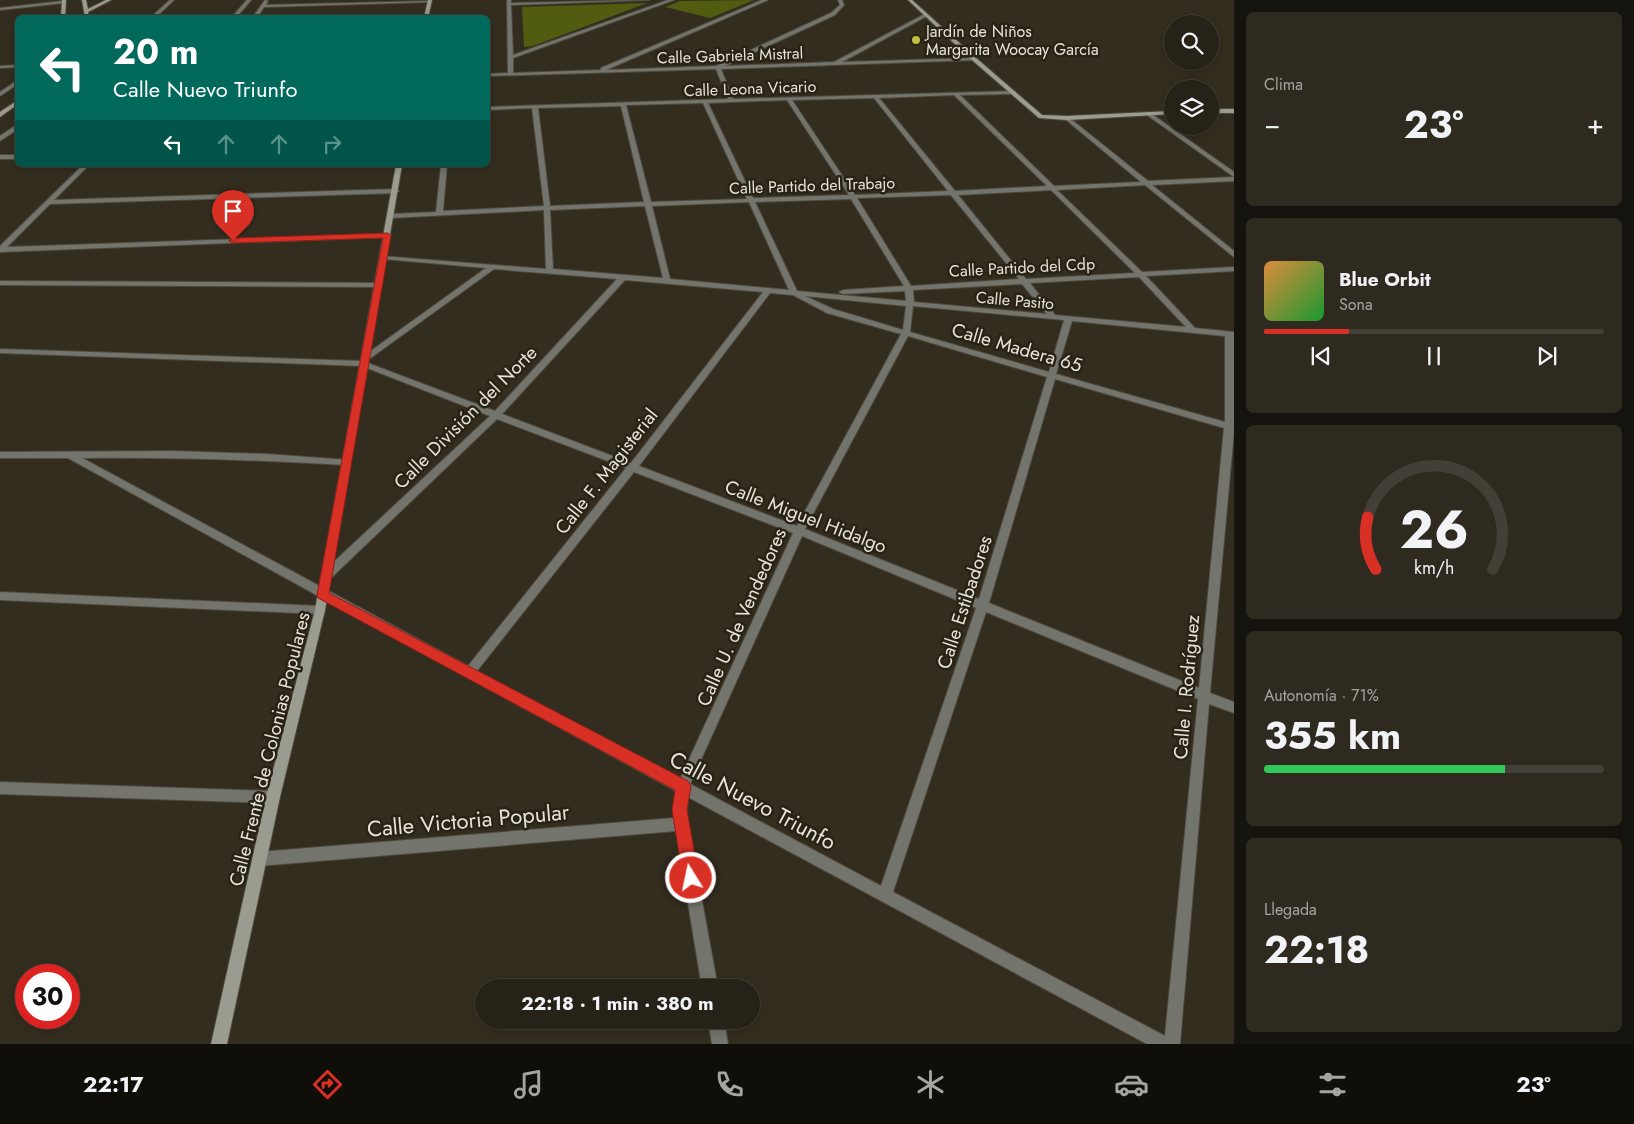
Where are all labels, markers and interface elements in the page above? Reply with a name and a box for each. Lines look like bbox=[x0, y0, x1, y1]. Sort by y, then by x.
map controls bbox=[1164, 15, 1219, 135]
button: search bbox=[1164, 15, 1219, 70]
place label: Jardín de Niños Margarita Woocay García bbox=[924, 20, 1099, 61]
text: 20 m bbox=[113, 27, 198, 77]
marker: Jardín de Niños Margarita Woocay García bbox=[910, 34, 922, 46]
icon: left bbox=[30, 35, 95, 100]
street label: Calle Gabriela Mistral bbox=[656, 41, 804, 70]
text: Calle Nuevo Triunfo bbox=[113, 73, 297, 105]
text: Clima bbox=[1264, 73, 1303, 96]
street label: Calle Leona Vicario bbox=[683, 75, 817, 102]
button: layers bbox=[1164, 80, 1219, 135]
text: 23° bbox=[1404, 97, 1464, 152]
text: − bbox=[1264, 104, 1281, 145]
text: + bbox=[1587, 104, 1604, 145]
icon: left bbox=[159, 130, 187, 158]
icon: ahead bbox=[212, 130, 240, 158]
icon: ahead bbox=[265, 130, 293, 158]
icon: right bbox=[318, 130, 346, 158]
street label: Calle Partido del Trabajo bbox=[729, 171, 896, 200]
pin bbox=[212, 190, 254, 241]
icon: arrive bbox=[219, 197, 247, 225]
street label: Calle Partido del Cdp bbox=[948, 252, 1096, 283]
text: Blue Orbit bbox=[1339, 266, 1431, 293]
street label: Calle Pasito bbox=[975, 286, 1055, 315]
text: Sona bbox=[1339, 293, 1373, 316]
street label: Calle Madera 65 bbox=[948, 316, 1085, 379]
street label: Calle División del Norte bbox=[388, 339, 543, 495]
icon: previous bbox=[1307, 342, 1335, 370]
icon: pause bbox=[1420, 342, 1448, 370]
icon: next bbox=[1533, 342, 1561, 370]
street label: Calle F. Magisterial bbox=[549, 403, 664, 540]
street label: Calle Miguel Hidalgo bbox=[721, 473, 891, 560]
text: 26 bbox=[1400, 492, 1468, 568]
street label: Calle U. de Vendedores bbox=[690, 524, 793, 711]
street label: Calle Estibadores bbox=[930, 532, 999, 672]
text: km/h bbox=[1414, 555, 1454, 581]
street label: Calle Frente de Colonias Populares bbox=[222, 609, 317, 889]
street label: Calle I. Rodríguez bbox=[1167, 613, 1206, 760]
text: Autonomía · 71% bbox=[1264, 684, 1379, 707]
text: 355 km bbox=[1264, 708, 1401, 763]
street label: Calle Nuevo Triunfo bbox=[664, 743, 842, 857]
street label: Calle Victoria Popular bbox=[366, 795, 571, 845]
position arrow bbox=[664, 851, 716, 903]
text: Llegada bbox=[1264, 898, 1317, 921]
text: 22:18 bbox=[1264, 922, 1369, 977]
speed limit sign: 30 bbox=[15, 964, 80, 1029]
text: 22:18 · 1 min · 380 m bbox=[521, 990, 714, 1017]
icon: directions bbox=[310, 1067, 345, 1102]
icon: music bbox=[511, 1067, 546, 1102]
icon: phone bbox=[712, 1067, 747, 1102]
icon: climate bbox=[913, 1067, 948, 1102]
icon: car bbox=[1114, 1067, 1149, 1102]
icon: filters bbox=[1315, 1067, 1350, 1102]
text: 22:17 bbox=[83, 1068, 143, 1100]
text: 23° bbox=[1516, 1068, 1551, 1100]

